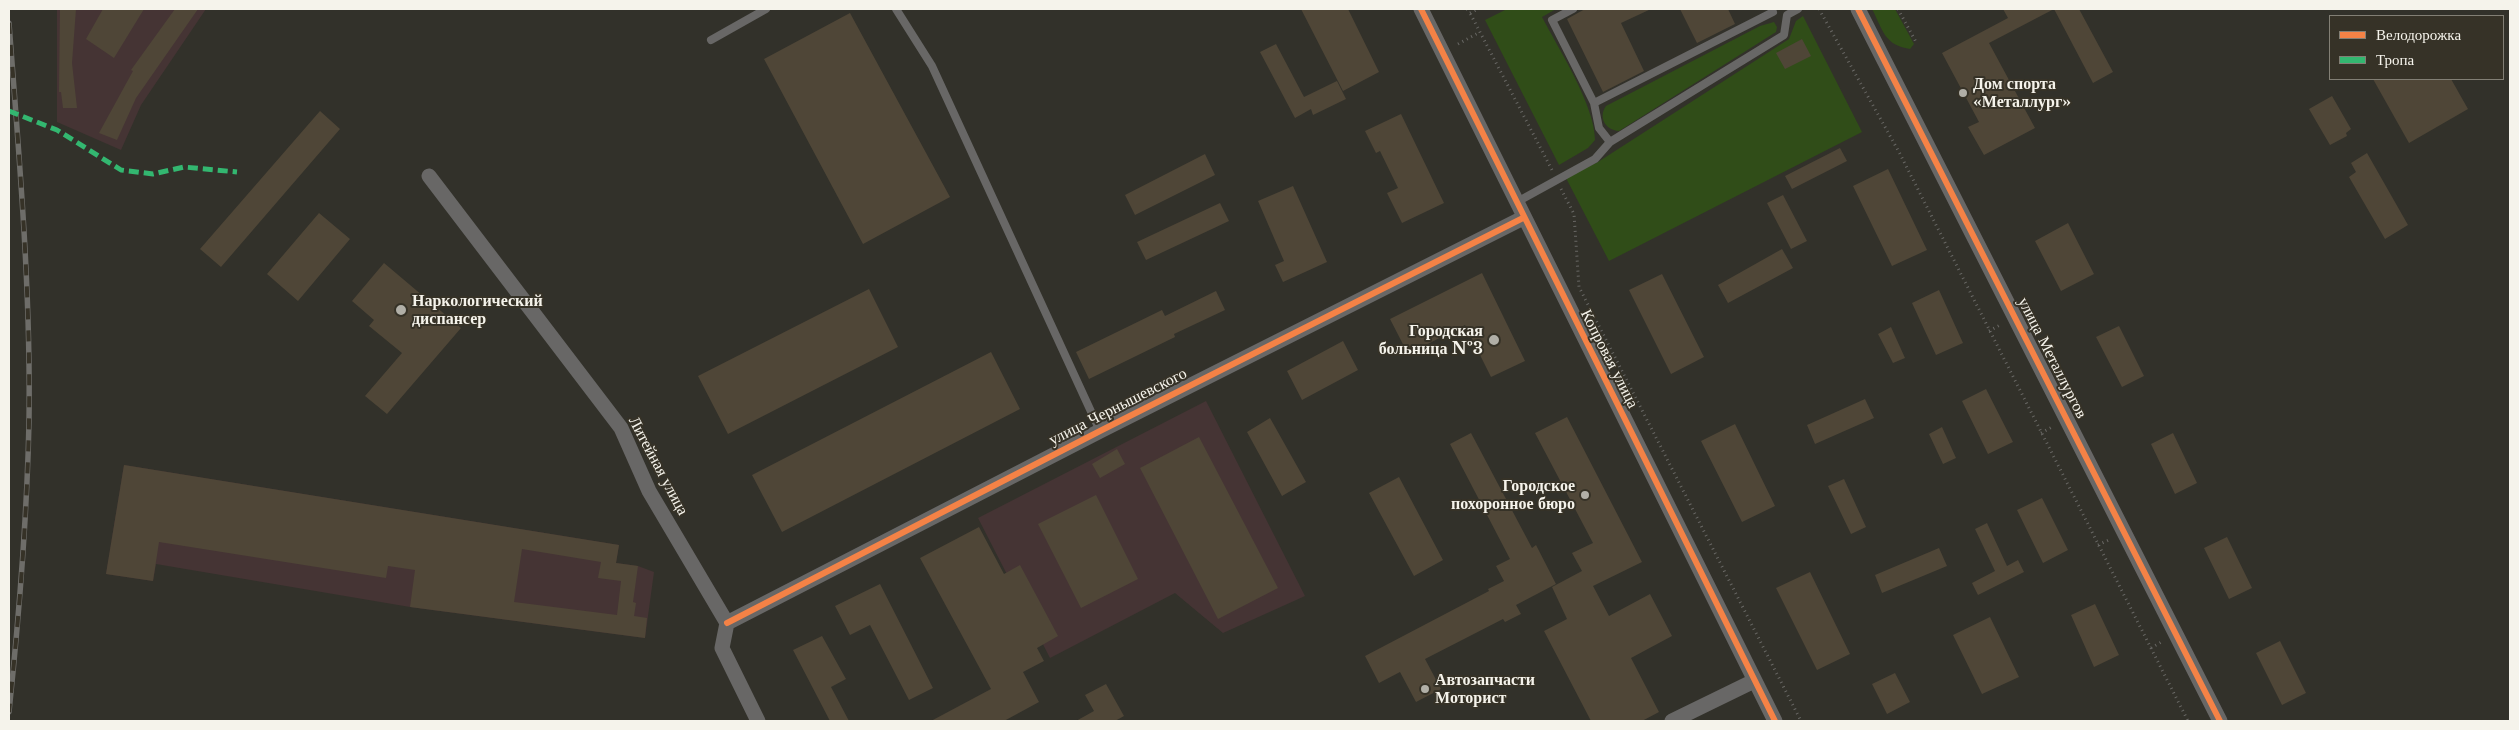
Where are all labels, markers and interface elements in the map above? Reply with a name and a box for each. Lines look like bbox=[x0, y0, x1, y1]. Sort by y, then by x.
legend bbox=[2329, 15, 2504, 80]
text: Велодорожка bbox=[2376, 25, 2461, 44]
text: Тропа bbox=[2376, 50, 2414, 69]
place label: Дом спорта «Металлург» bbox=[1973, 74, 2071, 112]
marker: Дом спорта «Металлург» bbox=[1957, 87, 1969, 99]
place label: Наркологический диспансер bbox=[412, 291, 543, 329]
street label: улица Металлургов bbox=[2013, 294, 2091, 422]
marker: Наркологический диспансер bbox=[394, 303, 408, 317]
street label: Копровая улица bbox=[1576, 306, 1642, 412]
place label: Городская больница №3 bbox=[1379, 321, 1483, 359]
marker: Городская больница №3 bbox=[1487, 333, 1501, 347]
street label: улица Чернышевского bbox=[1046, 364, 1190, 450]
street label: Литейная улица bbox=[624, 413, 692, 519]
place label: Городское похоронное бюро bbox=[1451, 476, 1575, 514]
marker: Городское похоронное бюро bbox=[1579, 489, 1591, 501]
place label: Автозапчасти Моторист bbox=[1435, 670, 1535, 708]
marker: Автозапчасти Моторист bbox=[1419, 683, 1431, 695]

